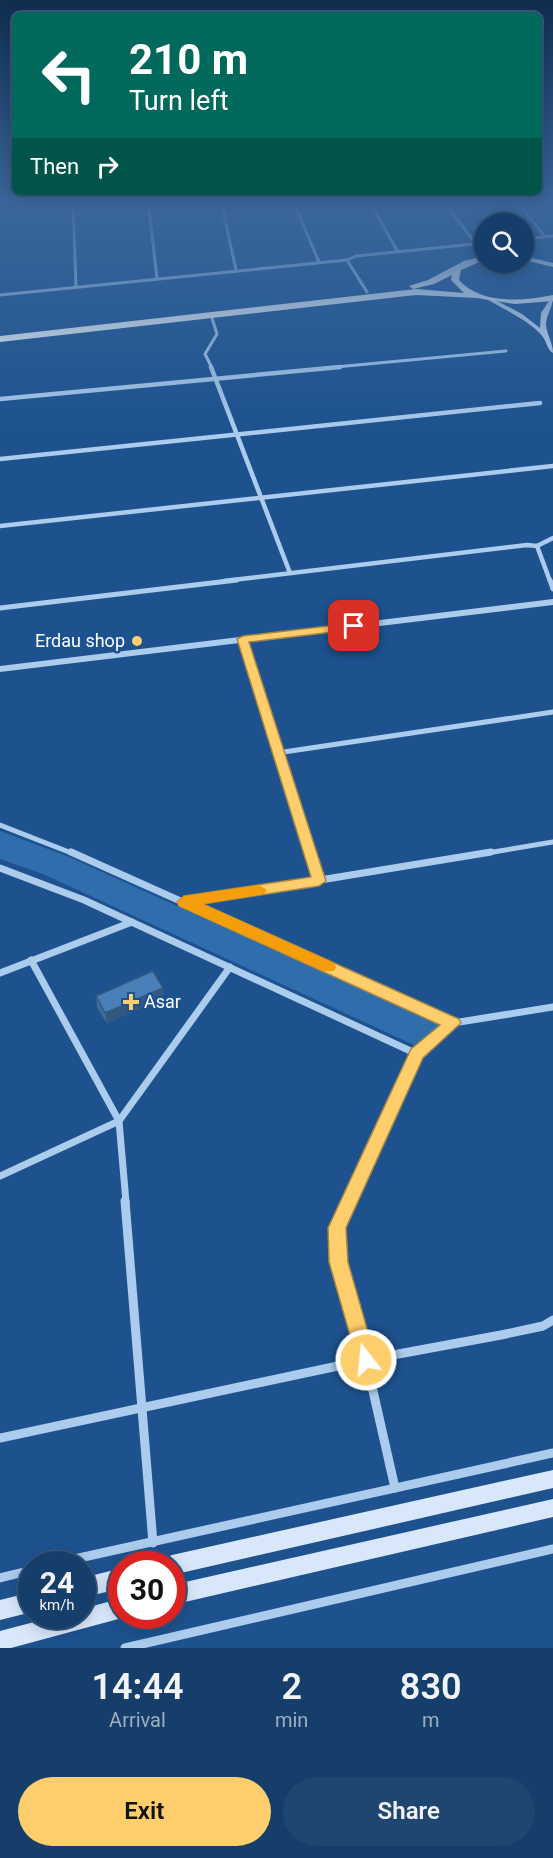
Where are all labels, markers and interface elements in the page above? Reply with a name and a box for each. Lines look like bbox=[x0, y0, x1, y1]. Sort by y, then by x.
text: 210 m bbox=[129, 35, 248, 84]
icon: left bbox=[30, 36, 108, 114]
text: Turn left bbox=[129, 85, 229, 117]
icon: right bbox=[91, 150, 124, 183]
text: Then bbox=[30, 154, 79, 179]
map controls bbox=[474, 213, 534, 273]
button: search bbox=[474, 213, 534, 273]
pin bbox=[328, 600, 379, 651]
icon: arrive bbox=[337, 609, 370, 642]
place label: Erdau shop bbox=[35, 630, 125, 651]
marker: Erdau shop bbox=[130, 634, 144, 648]
place label: Asar bbox=[144, 991, 181, 1012]
marker: Asar bbox=[122, 993, 140, 1011]
position arrow bbox=[334, 1328, 398, 1392]
speed limit sign: 30 bbox=[108, 1551, 186, 1629]
text: 24 bbox=[40, 1565, 74, 1600]
text: km/h bbox=[39, 1596, 75, 1614]
text: 14:44 bbox=[91, 1666, 184, 1708]
text: 2 bbox=[281, 1666, 302, 1708]
text: 830 bbox=[400, 1666, 462, 1708]
text: Arrival bbox=[109, 1708, 166, 1732]
text: min bbox=[275, 1708, 308, 1732]
text: m bbox=[422, 1708, 439, 1732]
button: Exit bbox=[18, 1777, 271, 1846]
button: Share bbox=[283, 1777, 535, 1846]

